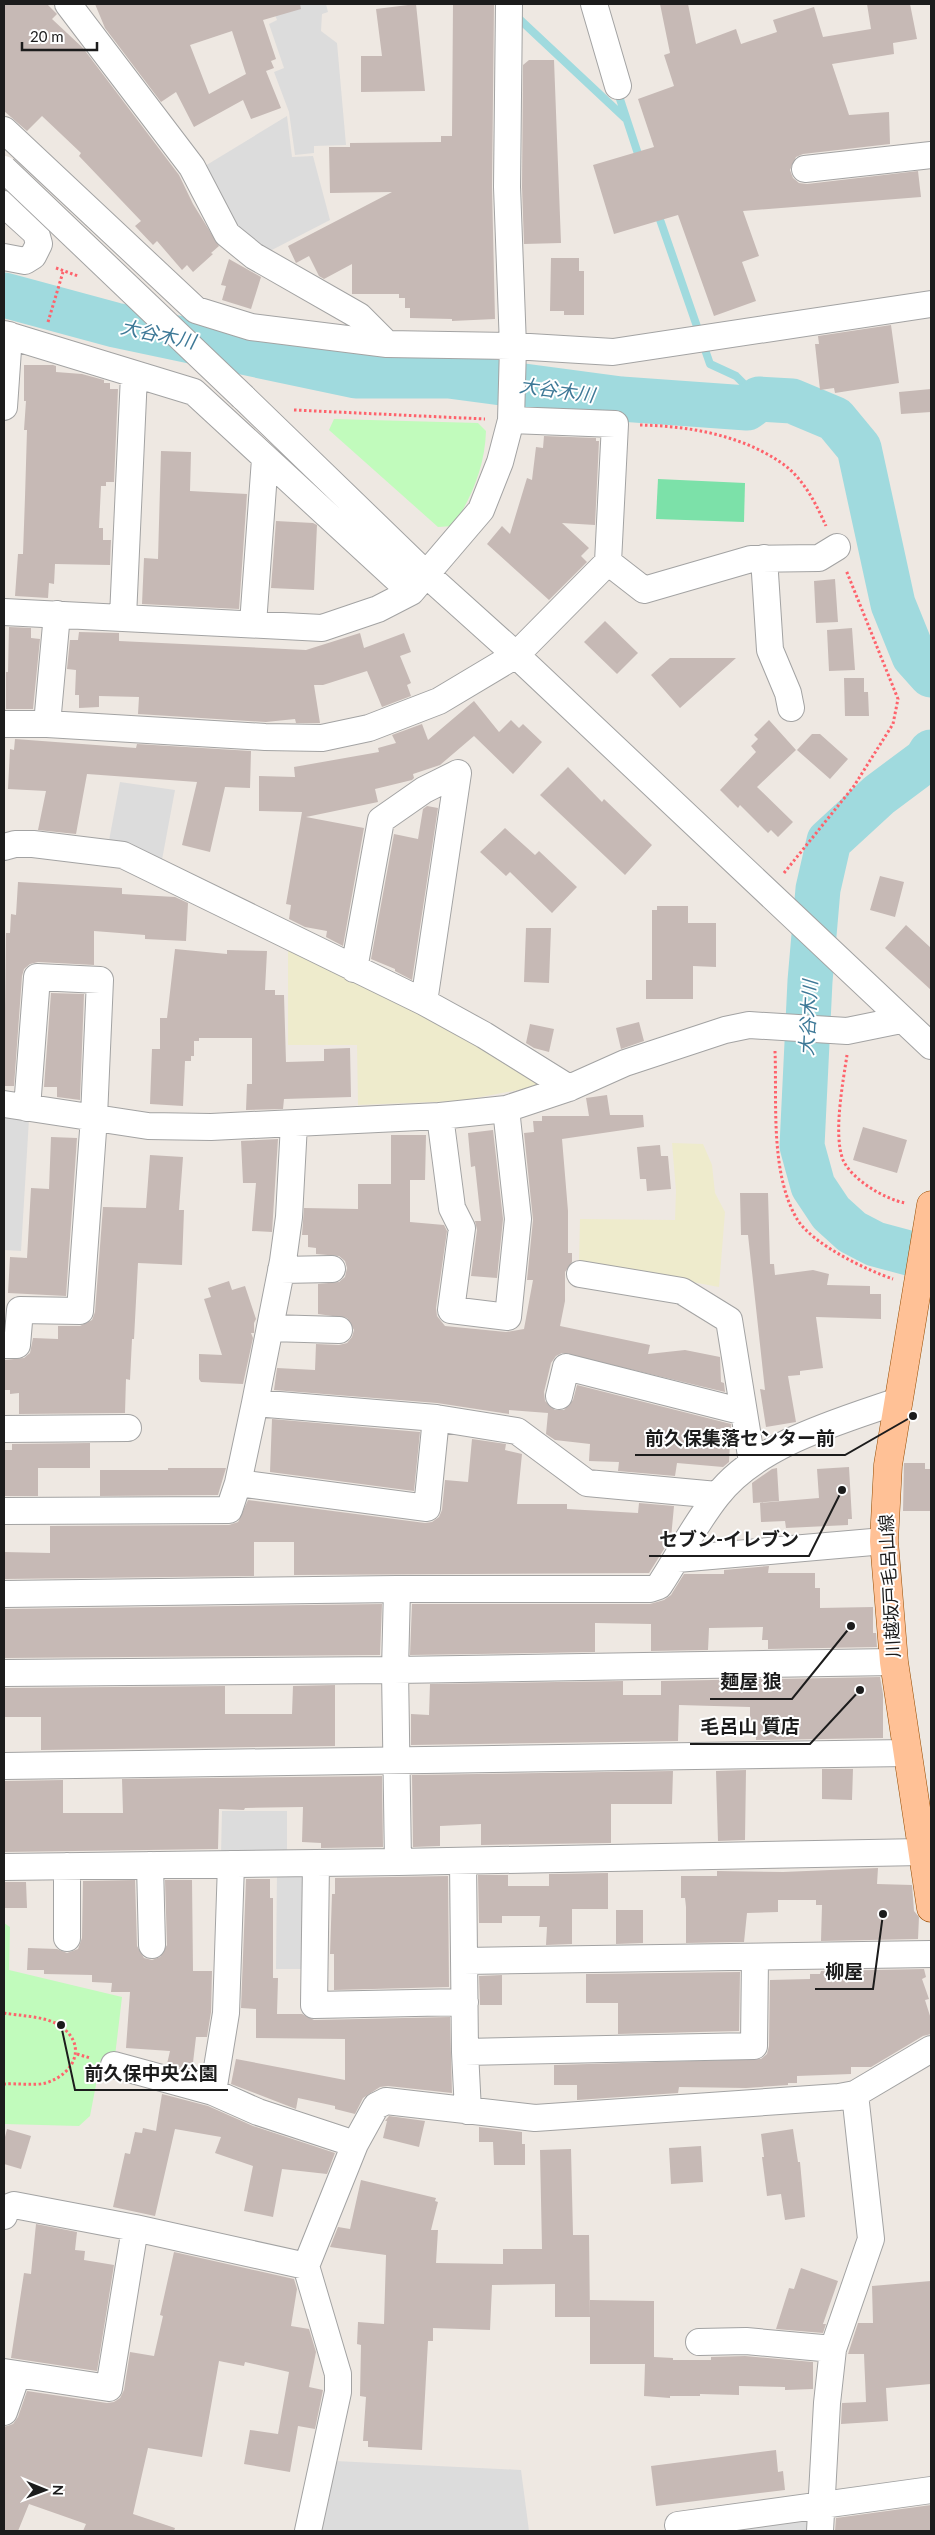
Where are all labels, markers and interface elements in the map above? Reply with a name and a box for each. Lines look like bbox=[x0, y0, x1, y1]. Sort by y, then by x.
scale bar bbox=[22, 20, 98, 52]
text: 20 m bbox=[30, 27, 64, 45]
water label: 大谷木川 bbox=[119, 314, 200, 353]
water label: 大谷木川 bbox=[518, 373, 598, 406]
water label: 大谷木川 bbox=[794, 977, 821, 1057]
callout: 前久保集落センター前 bbox=[635, 1421, 845, 1455]
text: 前久保集落センター前 bbox=[645, 1426, 835, 1449]
street label: 川越坂戸毛呂山線 bbox=[874, 1514, 904, 1659]
callout: セブン-イレブン bbox=[649, 1522, 809, 1556]
text: セブン-イレブン bbox=[659, 1527, 799, 1550]
callout: 麺屋 狼 bbox=[710, 1665, 792, 1699]
text: 麺屋 狼 bbox=[720, 1669, 782, 1692]
callout: 毛呂山 質店 bbox=[690, 1710, 810, 1744]
text: 毛呂山 質店 bbox=[700, 1714, 800, 1737]
callout: 柳屋 bbox=[815, 1955, 873, 1989]
text: 柳屋 bbox=[825, 1959, 863, 1982]
callout: 前久保中央公園 bbox=[75, 2056, 228, 2090]
text: 前久保中央公園 bbox=[84, 2061, 218, 2084]
north arrow bbox=[20, 2465, 70, 2515]
text: N bbox=[50, 2485, 67, 2496]

